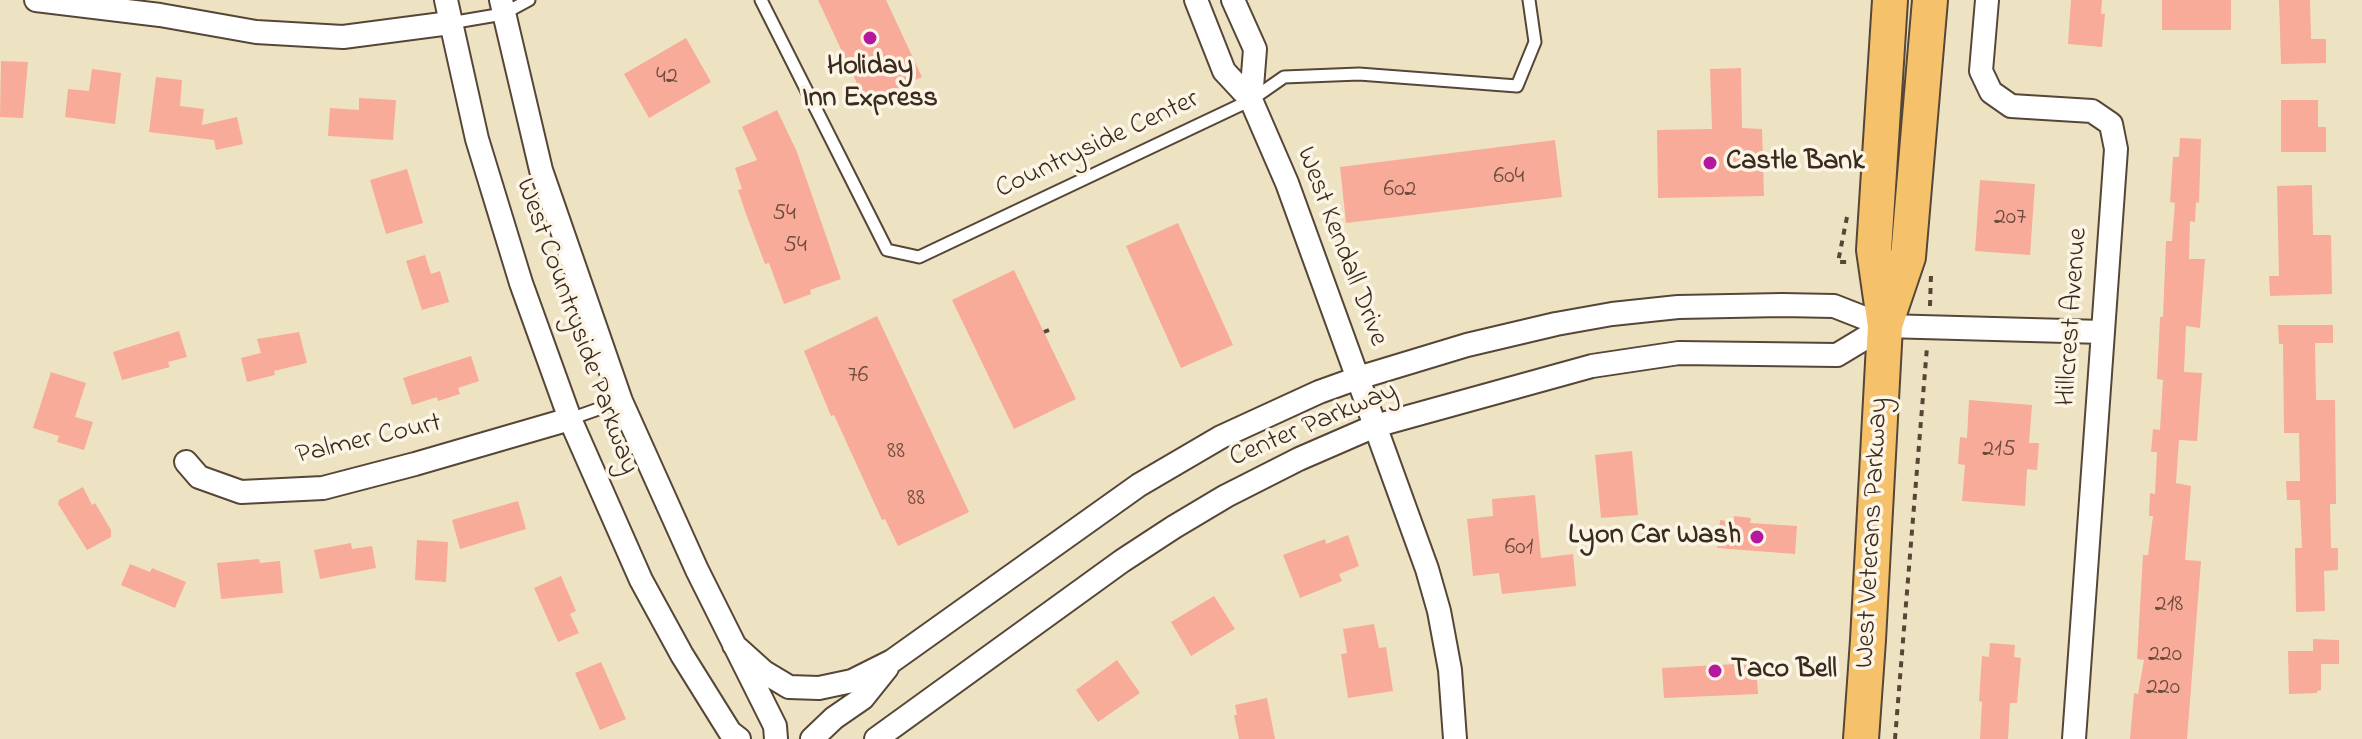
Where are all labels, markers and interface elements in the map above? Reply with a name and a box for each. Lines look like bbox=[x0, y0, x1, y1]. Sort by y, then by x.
marker: Holiday Inn Express bbox=[861, 29, 879, 47]
place label: Holiday Inn Express bbox=[802, 51, 938, 117]
house number: 42 bbox=[656, 64, 678, 92]
street label: Countryside Center bbox=[991, 84, 1205, 208]
street label: West Kendall Drive bbox=[1287, 143, 1393, 351]
place label: Castle Bank bbox=[1726, 146, 1864, 180]
marker: Castle Bank bbox=[1701, 154, 1719, 172]
house number: 604 bbox=[1494, 164, 1524, 192]
street label: West Countryside Parkway bbox=[506, 174, 644, 480]
house number: 602 bbox=[1384, 177, 1416, 205]
house number: 54 bbox=[772, 201, 796, 229]
house number: 207 bbox=[1994, 205, 2026, 233]
street label: Hillcrest Avenue bbox=[2051, 227, 2097, 407]
house number: 54 bbox=[783, 233, 807, 261]
house number: 76 bbox=[848, 363, 868, 391]
street label: Center Parkway bbox=[1225, 376, 1403, 476]
street label: West Veterans Parkway bbox=[1850, 397, 1898, 669]
street label: Palmer Court bbox=[293, 408, 445, 474]
house number: 215 bbox=[1982, 437, 2016, 465]
house number: 88 bbox=[887, 439, 905, 467]
house number: 88 bbox=[907, 486, 925, 514]
place label: Lyon Car Wash bbox=[1568, 520, 1741, 554]
marker: Lyon Car Wash bbox=[1748, 528, 1766, 546]
house number: 601 bbox=[1505, 535, 1533, 563]
house number: 218 bbox=[2155, 592, 2183, 620]
house number: 220 bbox=[2148, 642, 2182, 670]
place label: Taco Bell bbox=[1731, 654, 1837, 688]
marker: Taco Bell bbox=[1706, 662, 1724, 680]
house number: 220 bbox=[2146, 675, 2180, 703]

